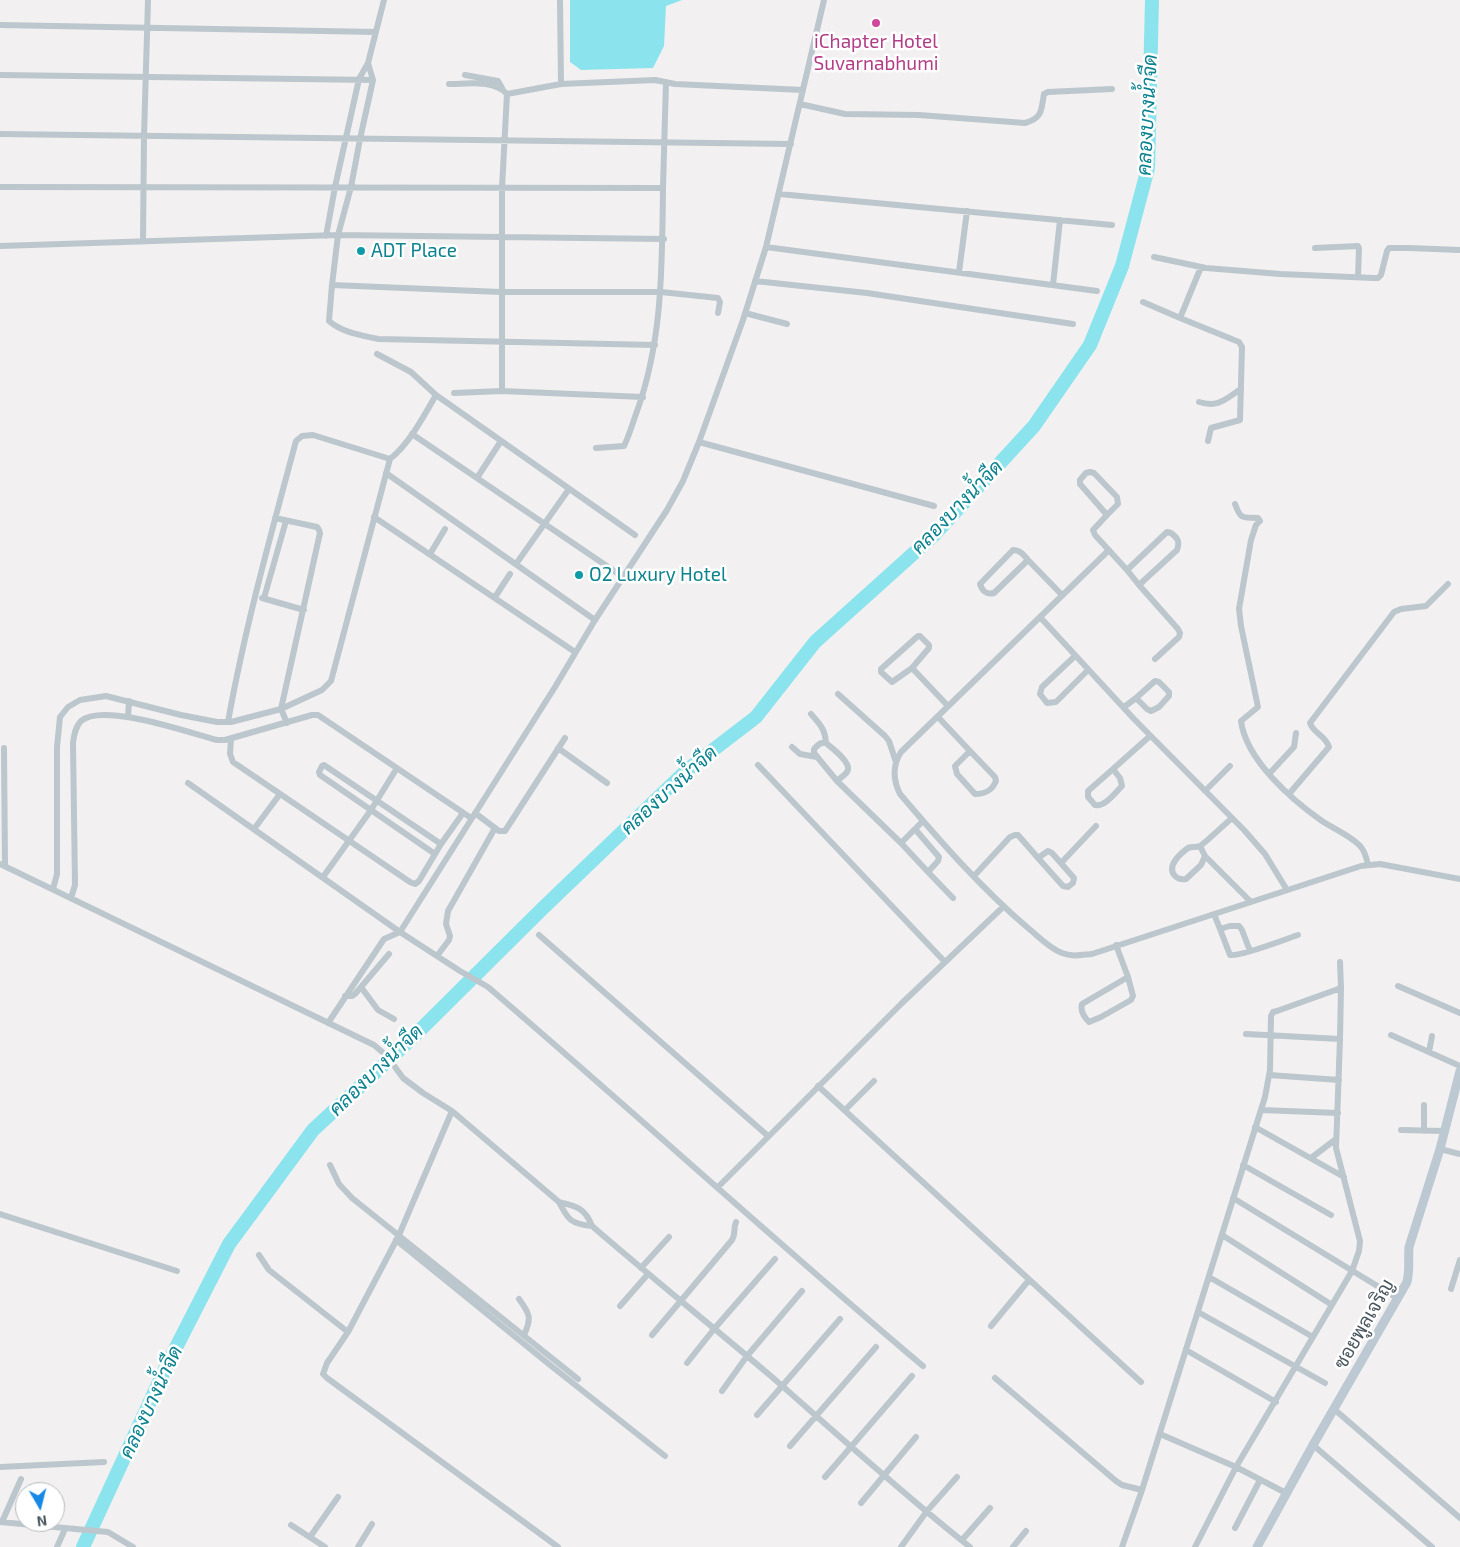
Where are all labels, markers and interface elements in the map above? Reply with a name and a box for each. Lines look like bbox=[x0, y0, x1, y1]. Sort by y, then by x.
marker: iChapter Hotel Suvarnabhumi bbox=[870, 17, 882, 29]
place label: iChapter Hotel Suvarnabhumi bbox=[813, 31, 939, 75]
water label: คลองบางน้ำจืด bbox=[1132, 54, 1162, 176]
place label: ADT Place bbox=[371, 240, 457, 262]
marker: ADT Place bbox=[355, 245, 367, 257]
water label: คลองบางน้ำจืด bbox=[906, 455, 1008, 559]
place label: O2 Luxury Hotel bbox=[589, 564, 727, 586]
marker: O2 Luxury Hotel bbox=[573, 569, 585, 581]
water label: คลองบางน้ำจืด bbox=[616, 740, 722, 840]
water label: คลองบางน้ำจืด bbox=[324, 1019, 428, 1121]
street label: ซอยพูลเจริญ bbox=[1329, 1275, 1399, 1373]
water label: คลองบางน้ำจืด bbox=[114, 1342, 188, 1462]
north arrow bbox=[15, 1482, 65, 1532]
text: N bbox=[36, 1512, 48, 1530]

